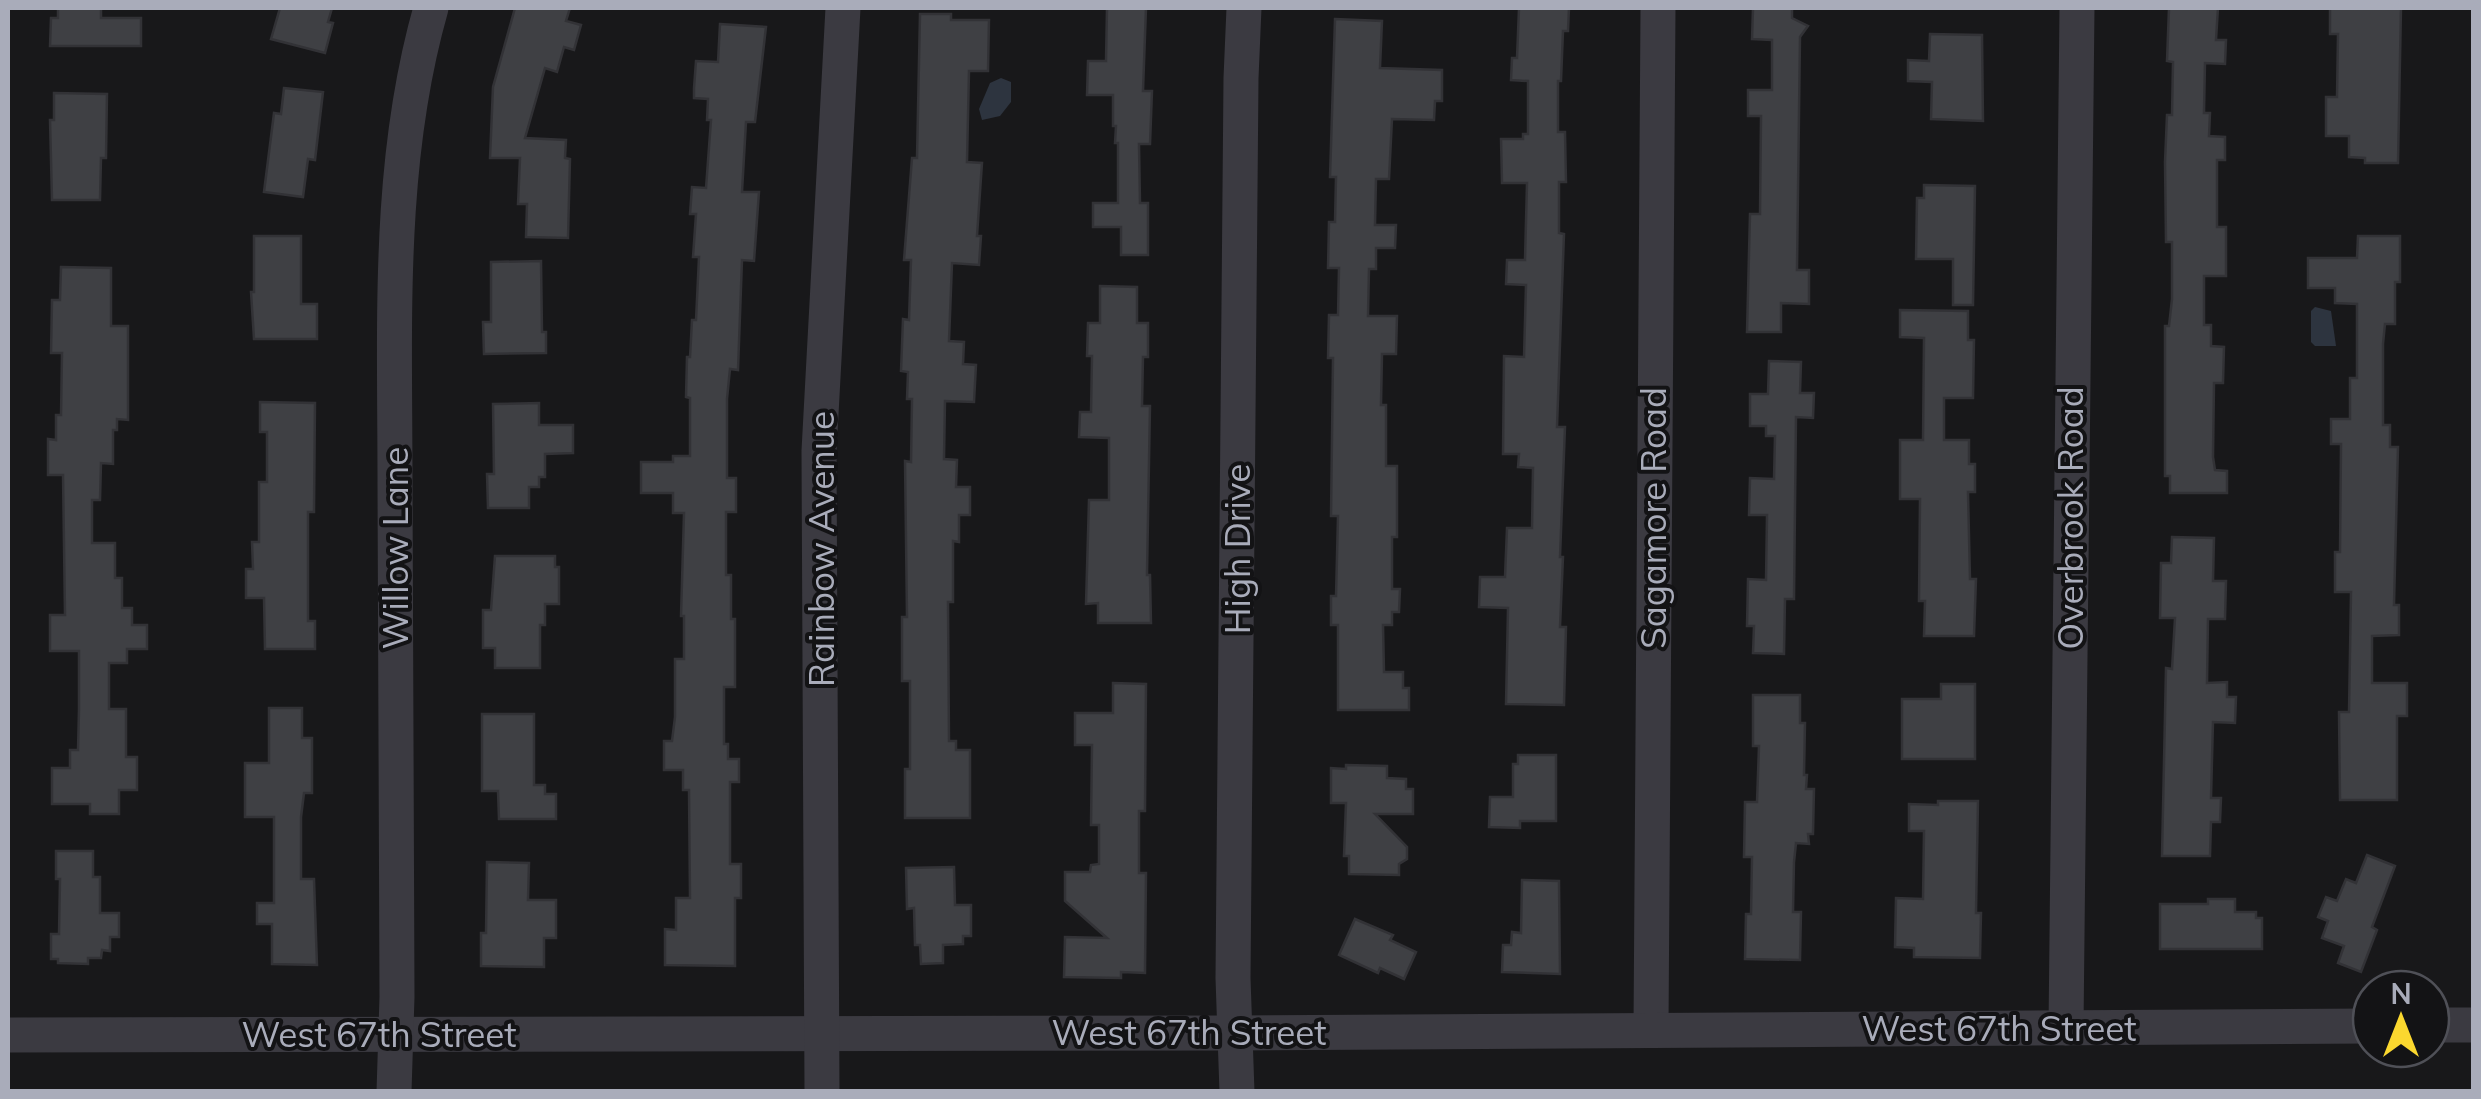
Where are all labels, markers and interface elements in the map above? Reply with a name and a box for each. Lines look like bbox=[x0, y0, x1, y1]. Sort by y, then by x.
street label: Overbrook Road bbox=[2048, 386, 2092, 650]
street label: Sagamore Road bbox=[1631, 387, 1675, 649]
street label: Rainbow Avenue bbox=[799, 411, 843, 687]
street label: Willow Lane bbox=[373, 447, 417, 649]
street label: High Drive bbox=[1215, 464, 1259, 634]
north arrow bbox=[2351, 969, 2451, 1069]
text: N bbox=[2390, 976, 2412, 1011]
street label: West 67th Street bbox=[1861, 1006, 2137, 1050]
street label: West 67th Street bbox=[1051, 1010, 1327, 1054]
street label: West 67th Street bbox=[241, 1012, 517, 1056]

